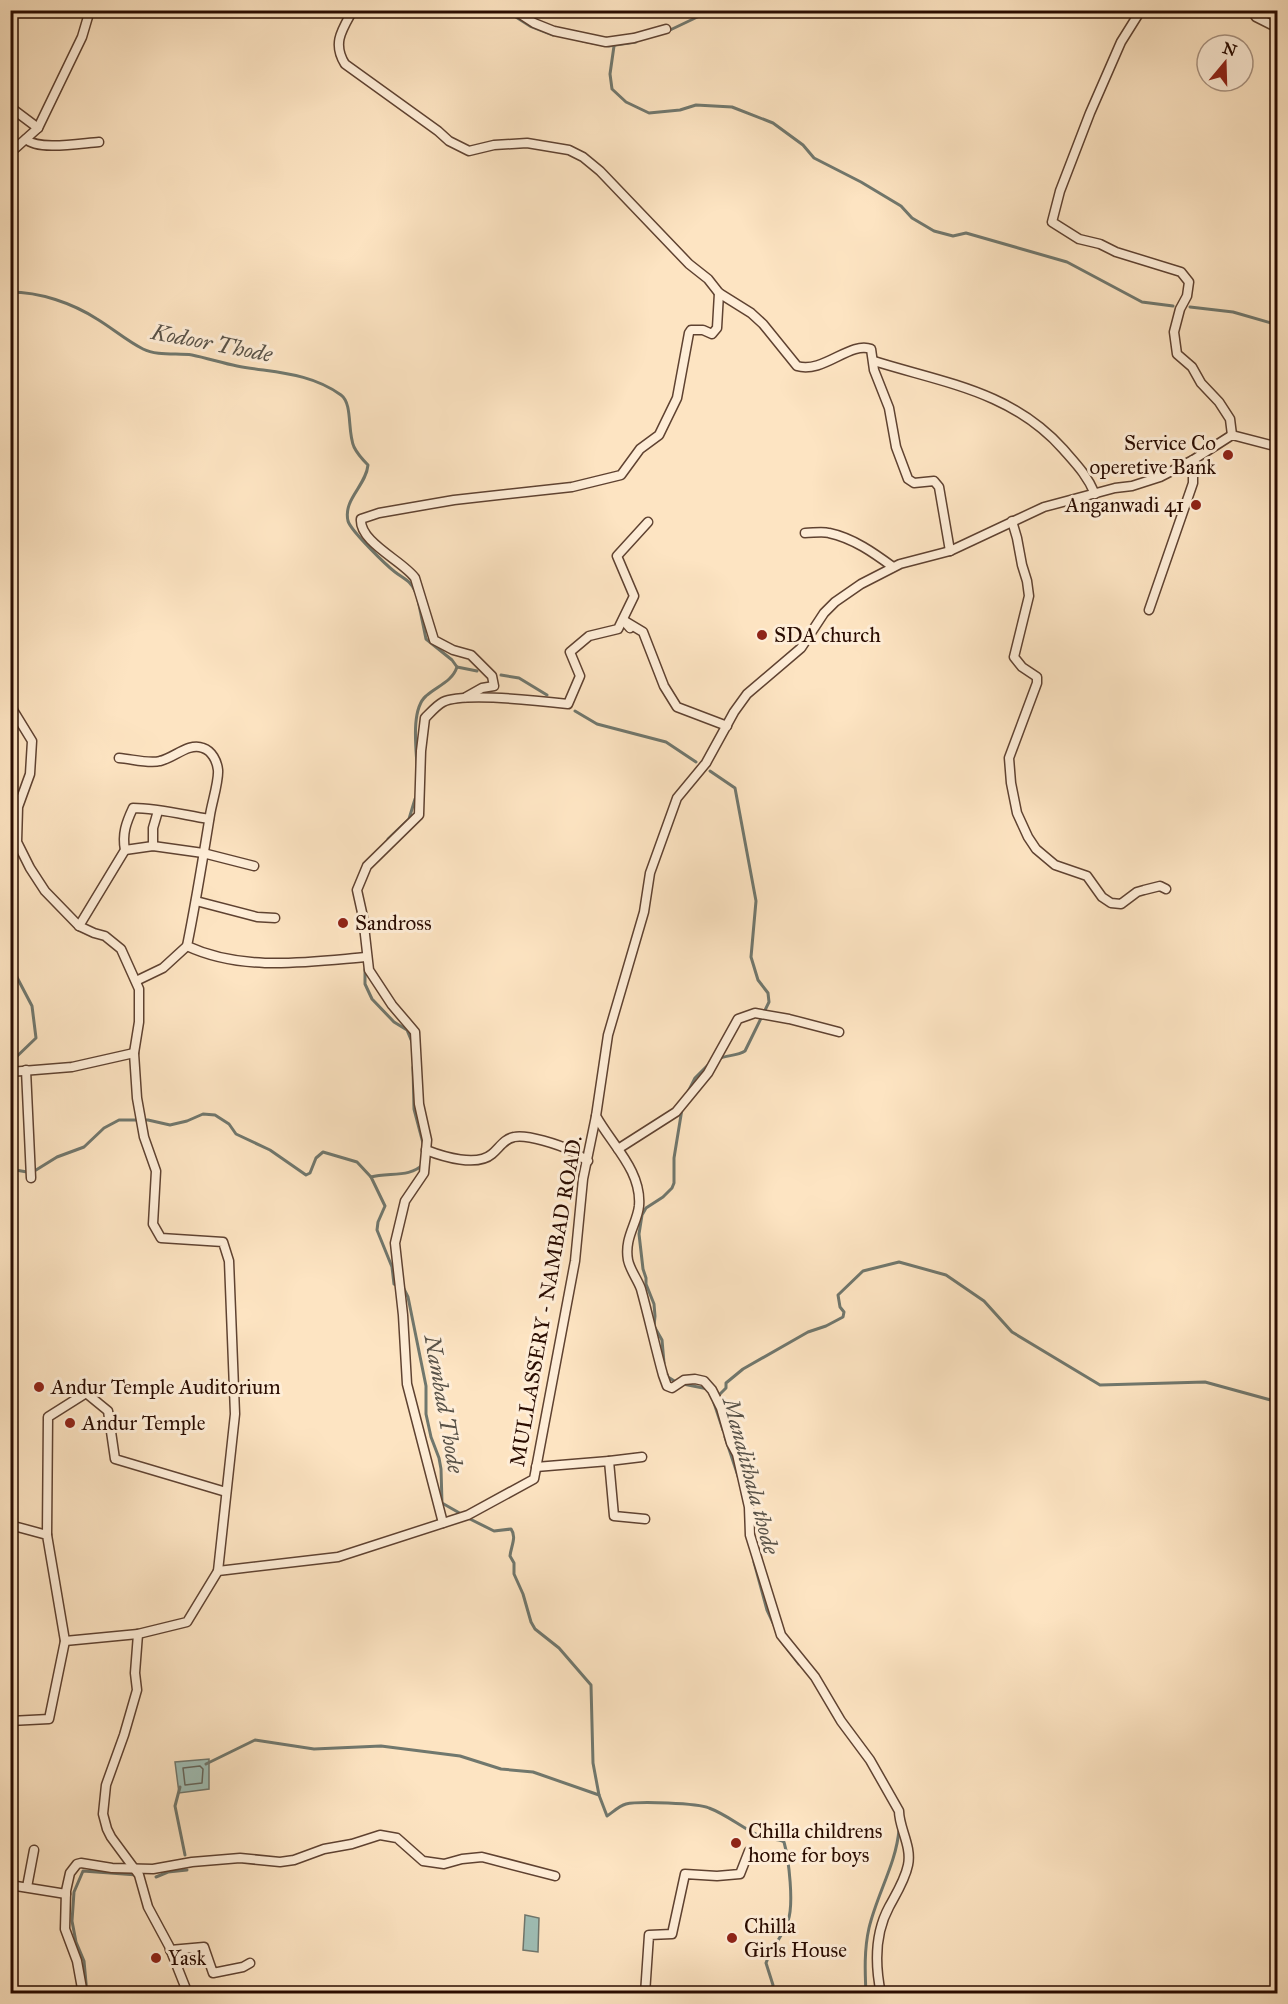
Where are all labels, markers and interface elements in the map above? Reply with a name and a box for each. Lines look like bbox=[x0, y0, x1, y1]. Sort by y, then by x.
north arrow bbox=[1195, 33, 1255, 93]
text: N bbox=[1220, 38, 1240, 61]
water label: Kodoor Thode bbox=[148, 318, 275, 368]
place label: Service Co operetive Bank bbox=[1090, 430, 1216, 480]
marker: Service Co operetive Bank bbox=[1221, 448, 1235, 462]
place label: Anganwadi 41 bbox=[1064, 492, 1184, 518]
marker: Anganwadi 41 bbox=[1189, 498, 1203, 512]
place label: SDA church bbox=[774, 622, 881, 648]
marker: SDA church bbox=[755, 628, 769, 642]
place label: Sandross bbox=[355, 910, 432, 936]
marker: Sandross bbox=[336, 916, 350, 930]
street label: MULLASSERY - NAMBAD ROAD. bbox=[504, 1133, 588, 1469]
water label: Nambad Thode bbox=[418, 1331, 470, 1476]
place label: Andur Temple Auditorium bbox=[50, 1374, 281, 1400]
marker: Andur Temple Auditorium bbox=[32, 1380, 46, 1394]
water label: Manalithala thode bbox=[717, 1393, 785, 1558]
place label: Andur Temple bbox=[81, 1410, 206, 1436]
marker: Andur Temple bbox=[63, 1416, 77, 1430]
place label: Chilla childrens home for boys bbox=[748, 1818, 882, 1868]
marker: Chilla childrens home for boys bbox=[729, 1836, 743, 1850]
place label: Chilla Girls House bbox=[744, 1913, 847, 1963]
marker: Chilla Girls House bbox=[725, 1931, 739, 1945]
place label: Yask bbox=[168, 1945, 206, 1971]
marker: Yask bbox=[149, 1951, 163, 1965]

